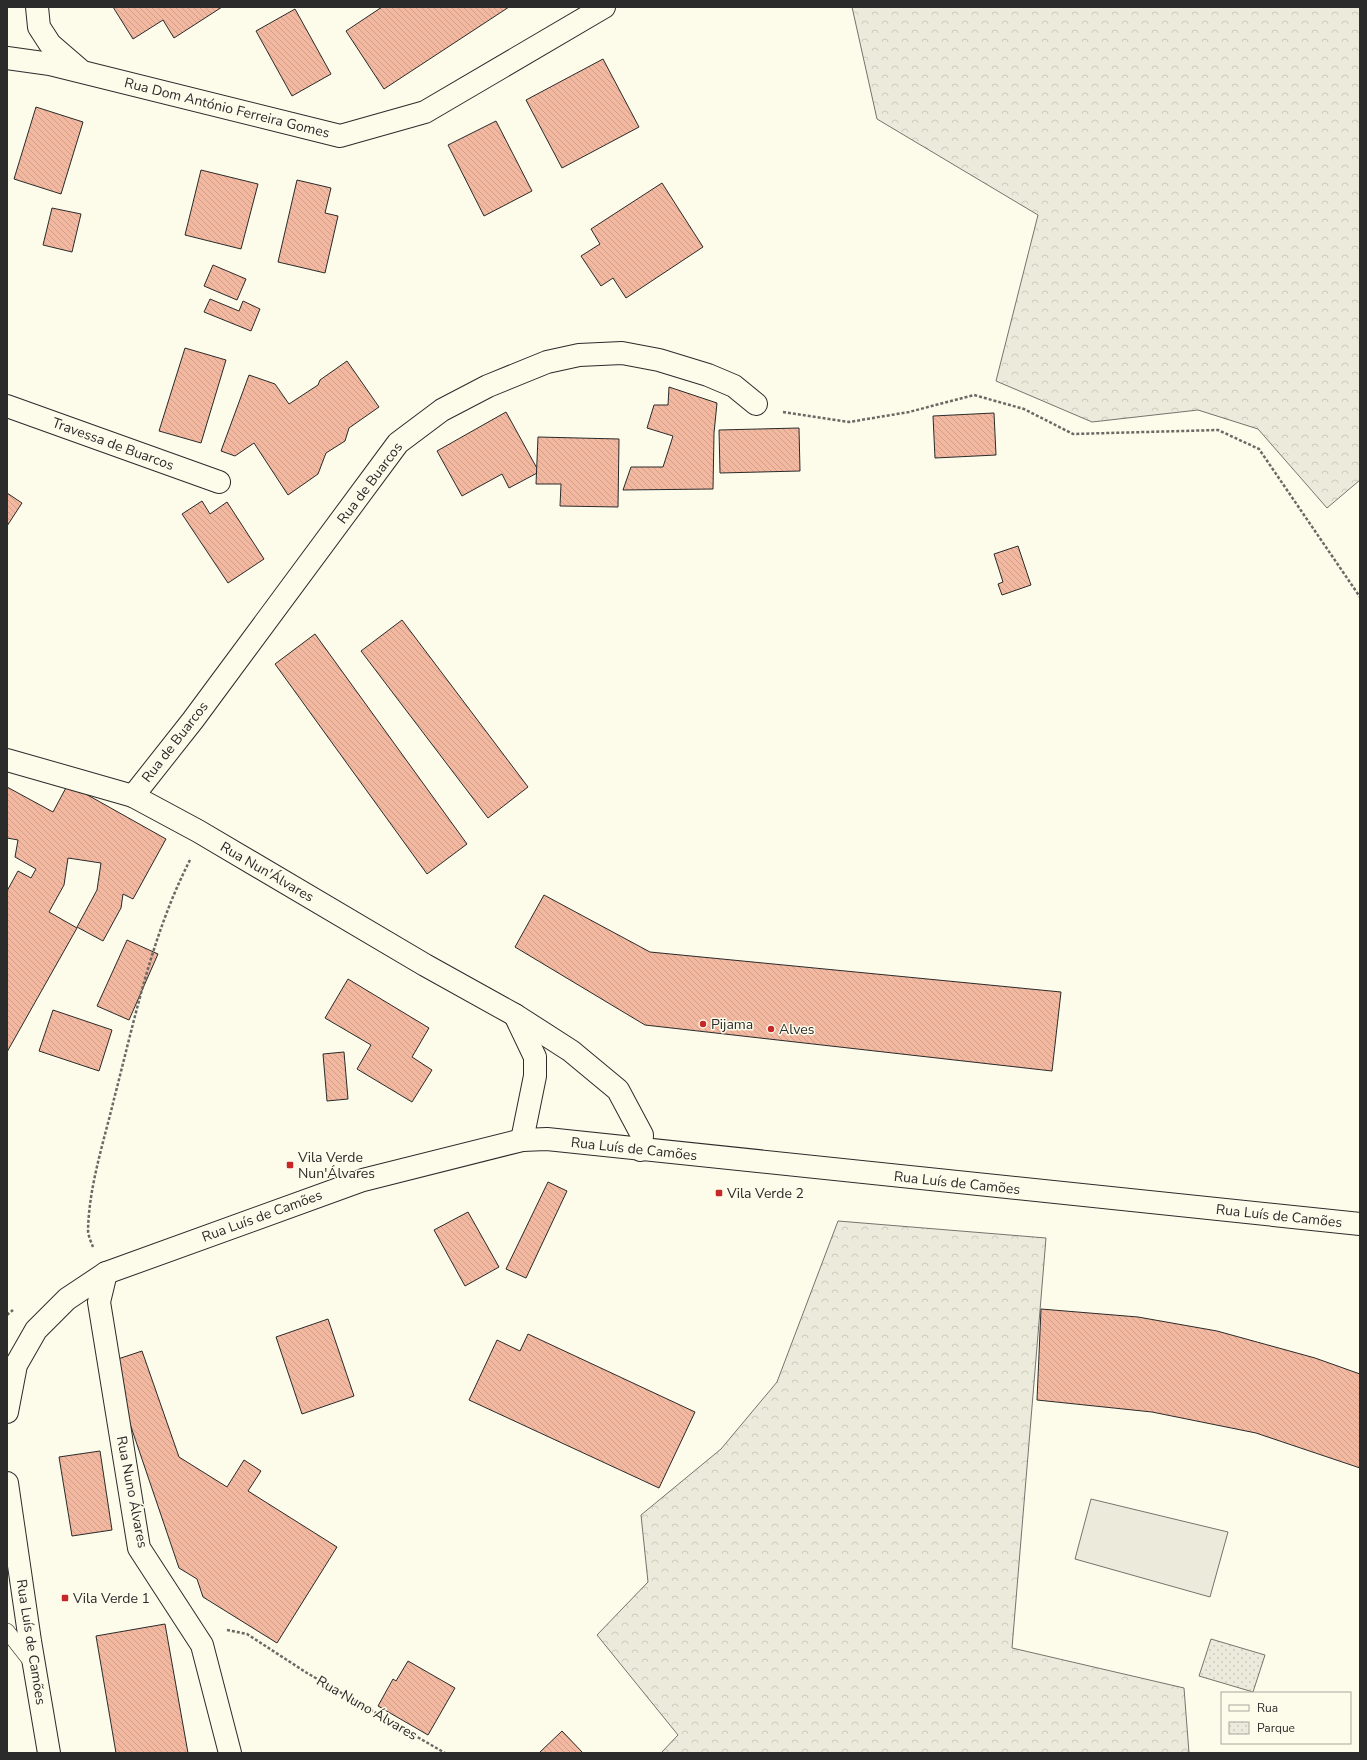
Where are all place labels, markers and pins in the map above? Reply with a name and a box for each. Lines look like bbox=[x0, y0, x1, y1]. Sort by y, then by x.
place label: Pijama bbox=[711, 1015, 753, 1034]
marker: Pijama bbox=[698, 1019, 708, 1029]
place label: Alves bbox=[779, 1020, 815, 1039]
marker: Alves bbox=[766, 1024, 776, 1034]
place label: Vila Verde Nun'Álvares bbox=[297, 1148, 375, 1183]
marker: Vila Verde Nun'Álvares bbox=[285, 1160, 295, 1170]
place label: Vila Verde 2 bbox=[726, 1184, 804, 1203]
marker: Vila Verde 2 bbox=[714, 1188, 724, 1198]
place label: Vila Verde 1 bbox=[72, 1589, 150, 1608]
marker: Vila Verde 1 bbox=[60, 1593, 70, 1603]

